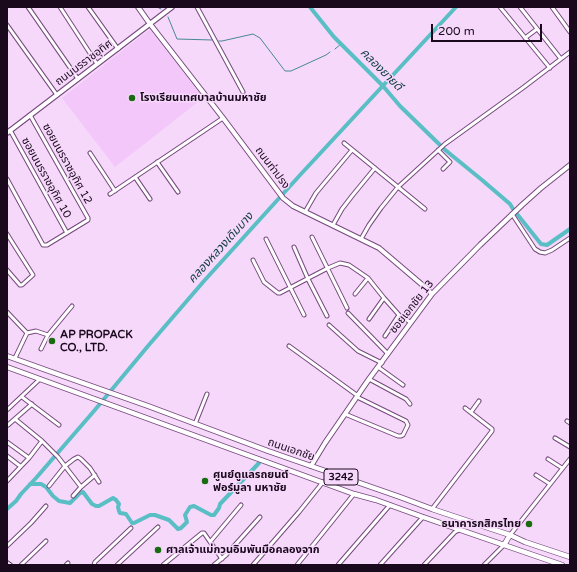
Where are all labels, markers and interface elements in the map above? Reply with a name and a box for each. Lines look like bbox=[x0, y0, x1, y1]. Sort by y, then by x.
scale bar bbox=[433, 16, 544, 42]
text: 200 m bbox=[438, 24, 475, 38]
street label: ถนนนรราชอุทิศ bbox=[53, 37, 115, 89]
water label: คลองยายดี bbox=[357, 46, 405, 94]
place label: โรงเรียนเทศบาลบ้านมหาชัย bbox=[140, 91, 267, 105]
marker: โรงเรียนเทศบาลบ้านมหาชัย bbox=[127, 93, 137, 103]
street label: ซอยนนรราชอุทิศ 12 bbox=[39, 121, 95, 207]
street label: ซอยนนรราชอุทิศ 10 bbox=[18, 135, 74, 221]
street label: ถนนท่าปรง bbox=[252, 144, 292, 192]
water label: คลองหลวงเดิมบาง bbox=[185, 210, 257, 286]
street label: ซอยเอกชัย 13 bbox=[387, 278, 437, 336]
place label: AP PROPACK CO., LTD. bbox=[60, 328, 133, 354]
marker: AP PROPACK CO., LTD. bbox=[47, 336, 57, 346]
street label: ถนนเอกชัย bbox=[266, 436, 316, 464]
place label: ศูนย์ดูแลรถยนต์ ฟอร์มูลา มหาชัย bbox=[213, 468, 288, 494]
road number: 3242 bbox=[324, 469, 358, 485]
marker: ศูนย์ดูแลรถยนต์ ฟอร์มูลา มหาชัย bbox=[200, 476, 210, 486]
place label: ธนาคารกสิกรไทย bbox=[442, 517, 521, 531]
marker: ธนาคารกสิกรไทย bbox=[524, 519, 534, 529]
place label: ศาลเจ้าแม่กวนอิมพันมือคลองจาก bbox=[166, 543, 320, 557]
marker: ศาลเจ้าแม่กวนอิมพันมือคลองจาก bbox=[153, 545, 163, 555]

